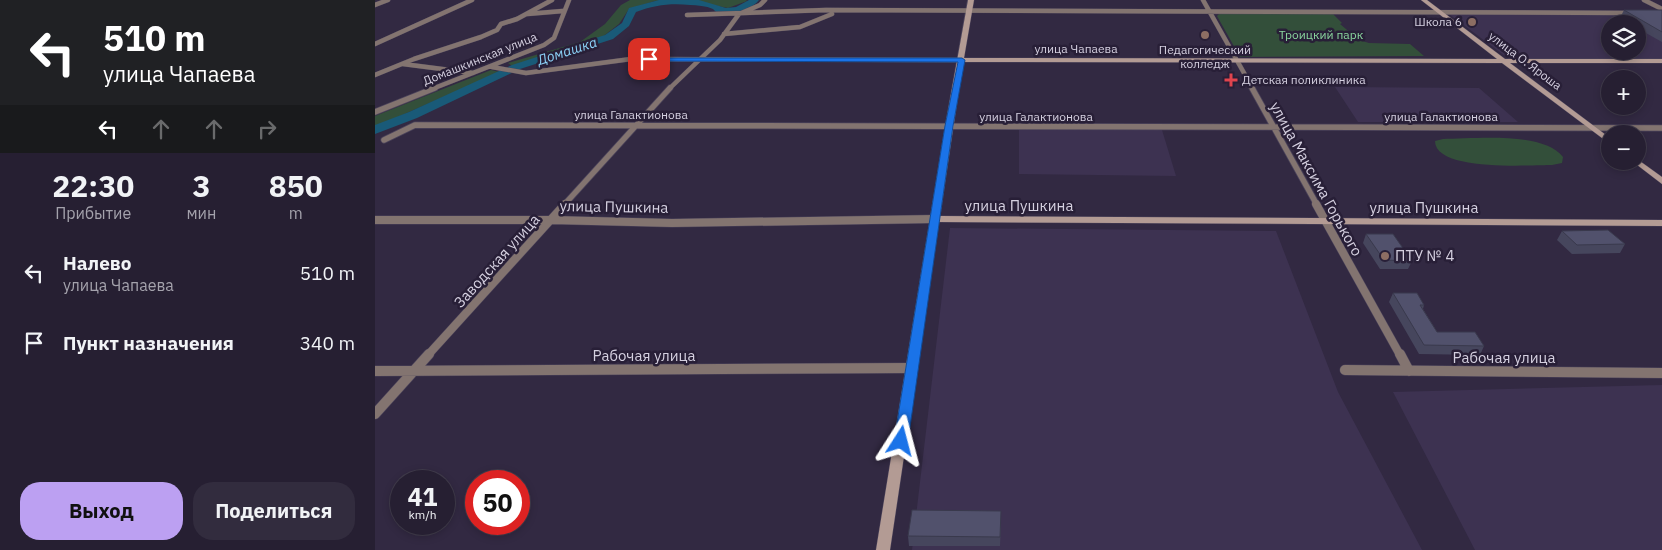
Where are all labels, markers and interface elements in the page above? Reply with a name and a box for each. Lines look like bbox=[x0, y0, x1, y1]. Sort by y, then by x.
place label: Школа 6 bbox=[1414, 14, 1462, 29]
text: 510 m bbox=[103, 15, 206, 61]
map controls bbox=[1601, 15, 1646, 170]
button: layers bbox=[1601, 15, 1646, 60]
marker: Школа 6 bbox=[1466, 16, 1478, 28]
icon: left bbox=[20, 20, 85, 85]
park label: Троицкий парк bbox=[1279, 27, 1364, 42]
street label: улица О. Яроша bbox=[1486, 28, 1565, 93]
street label: Домашкинская улица bbox=[421, 29, 540, 88]
marker: Педагогический колледж bbox=[1199, 29, 1211, 41]
water label: Домашка bbox=[533, 33, 599, 70]
pin bbox=[628, 38, 670, 80]
street label: улица Чапаева bbox=[1034, 41, 1118, 56]
place label: Педагогический колледж bbox=[1159, 42, 1251, 71]
icon: arrive bbox=[635, 45, 663, 73]
text: улица Чапаева bbox=[103, 59, 255, 88]
button: + bbox=[1601, 70, 1646, 115]
place label: Детская поликлиника bbox=[1242, 72, 1366, 87]
marker: Детская поликлиника bbox=[1224, 73, 1238, 87]
street label: улица Максима Горького bbox=[1266, 98, 1367, 259]
street label: улица Галактионова bbox=[574, 107, 688, 122]
street label: улица Галактионова bbox=[979, 109, 1093, 124]
street label: улица Галактионова bbox=[1384, 109, 1498, 124]
icon: left bbox=[94, 115, 122, 143]
icon: ahead bbox=[147, 115, 175, 143]
icon: ahead bbox=[200, 115, 228, 143]
icon: right bbox=[253, 115, 281, 143]
button: − bbox=[1601, 125, 1646, 170]
text: 22:30 bbox=[52, 166, 134, 205]
text: 3 bbox=[192, 166, 210, 205]
text: 850 bbox=[269, 166, 323, 205]
street label: улица Пушкина bbox=[559, 196, 669, 217]
street label: улица Пушкина bbox=[965, 196, 1073, 215]
street label: улица Пушкина bbox=[1370, 198, 1478, 217]
text: Прибытие bbox=[55, 203, 131, 223]
text: мин bbox=[186, 203, 216, 223]
text: m bbox=[289, 203, 303, 223]
street label: Заводская улица bbox=[450, 210, 544, 311]
place label: ПТУ № 4 bbox=[1395, 246, 1455, 265]
marker: ПТУ № 4 bbox=[1379, 250, 1391, 262]
text: Налево bbox=[63, 251, 132, 275]
icon: left bbox=[20, 259, 48, 287]
text: 510 m bbox=[300, 261, 355, 285]
text: улица Чапаева bbox=[63, 275, 174, 295]
icon: arrive bbox=[20, 329, 48, 357]
text: Пункт назначения bbox=[63, 331, 234, 355]
text: 340 m bbox=[300, 331, 355, 355]
street label: Рабочая улица bbox=[592, 346, 696, 365]
street label: Рабочая улица bbox=[1452, 348, 1556, 367]
position arrow bbox=[874, 414, 926, 466]
speed limit sign: 50 bbox=[465, 470, 530, 535]
text: 41 bbox=[407, 480, 438, 513]
button: Выход bbox=[20, 482, 183, 540]
button: Поделиться bbox=[193, 482, 355, 540]
text: km/h bbox=[408, 507, 437, 522]

